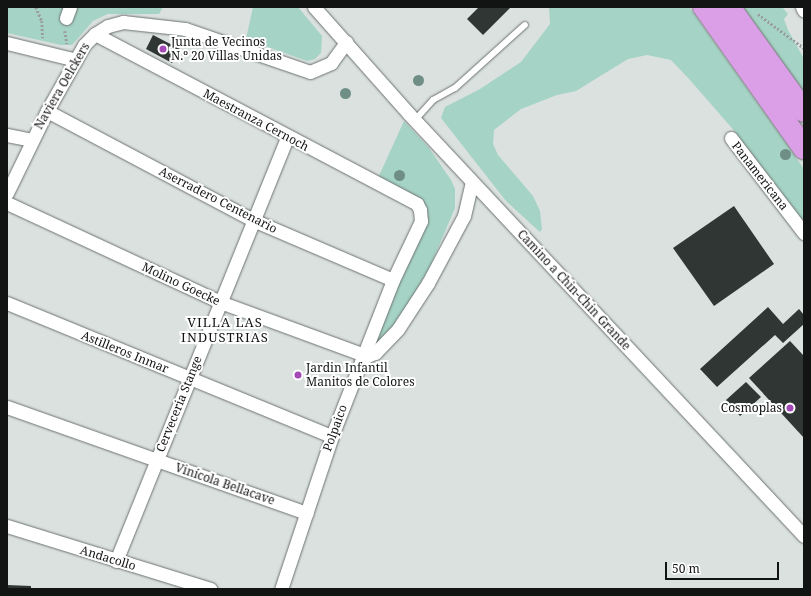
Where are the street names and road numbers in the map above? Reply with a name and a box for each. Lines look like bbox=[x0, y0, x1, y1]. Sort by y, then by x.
street label: Naviera Oelckers bbox=[31, 40, 93, 132]
street label: Maestranza Cernoch bbox=[201, 86, 311, 154]
street label: Panamericana bbox=[729, 139, 791, 213]
street label: Aserradero Centenario bbox=[157, 164, 279, 236]
street label: Camino a Chin-Chin Grande bbox=[514, 227, 634, 353]
street label: Molino Goecke bbox=[140, 260, 222, 308]
street label: Astilleros Inmar bbox=[79, 328, 171, 376]
street label: Cerveceria Stange bbox=[153, 354, 205, 454]
street label: Polpaico bbox=[320, 403, 350, 453]
street label: Vinícola Bellacave bbox=[173, 460, 277, 508]
street label: Andacollo bbox=[78, 543, 138, 573]

